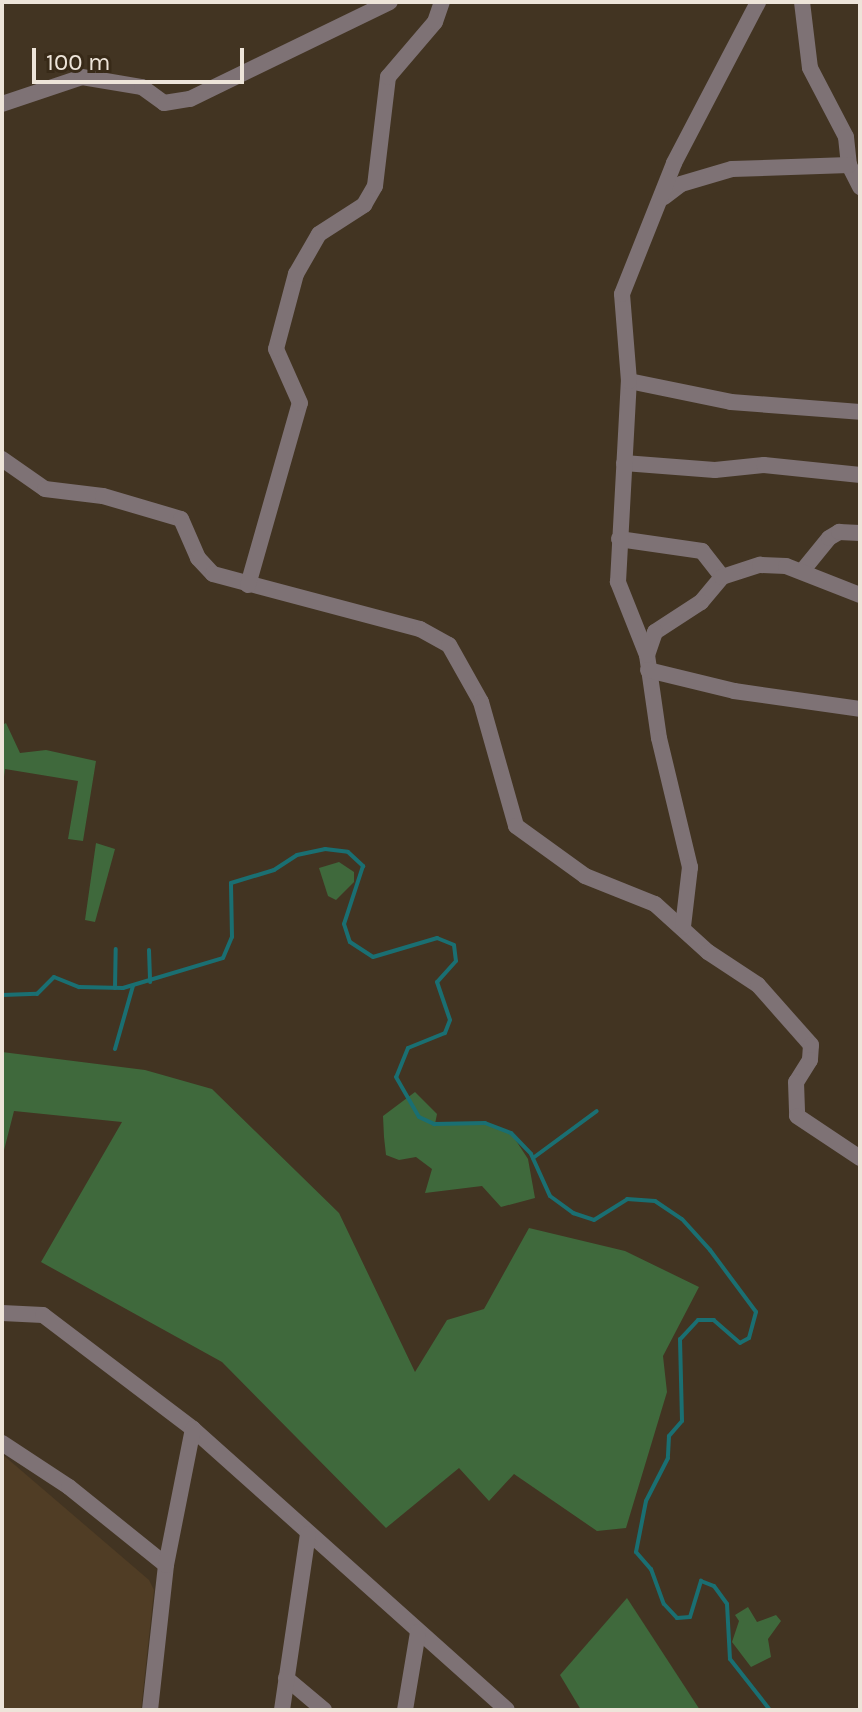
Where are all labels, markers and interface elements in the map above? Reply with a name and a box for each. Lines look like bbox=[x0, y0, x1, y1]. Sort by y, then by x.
scale bar bbox=[36, 32, 248, 82]
text: 100 m bbox=[46, 48, 111, 76]

